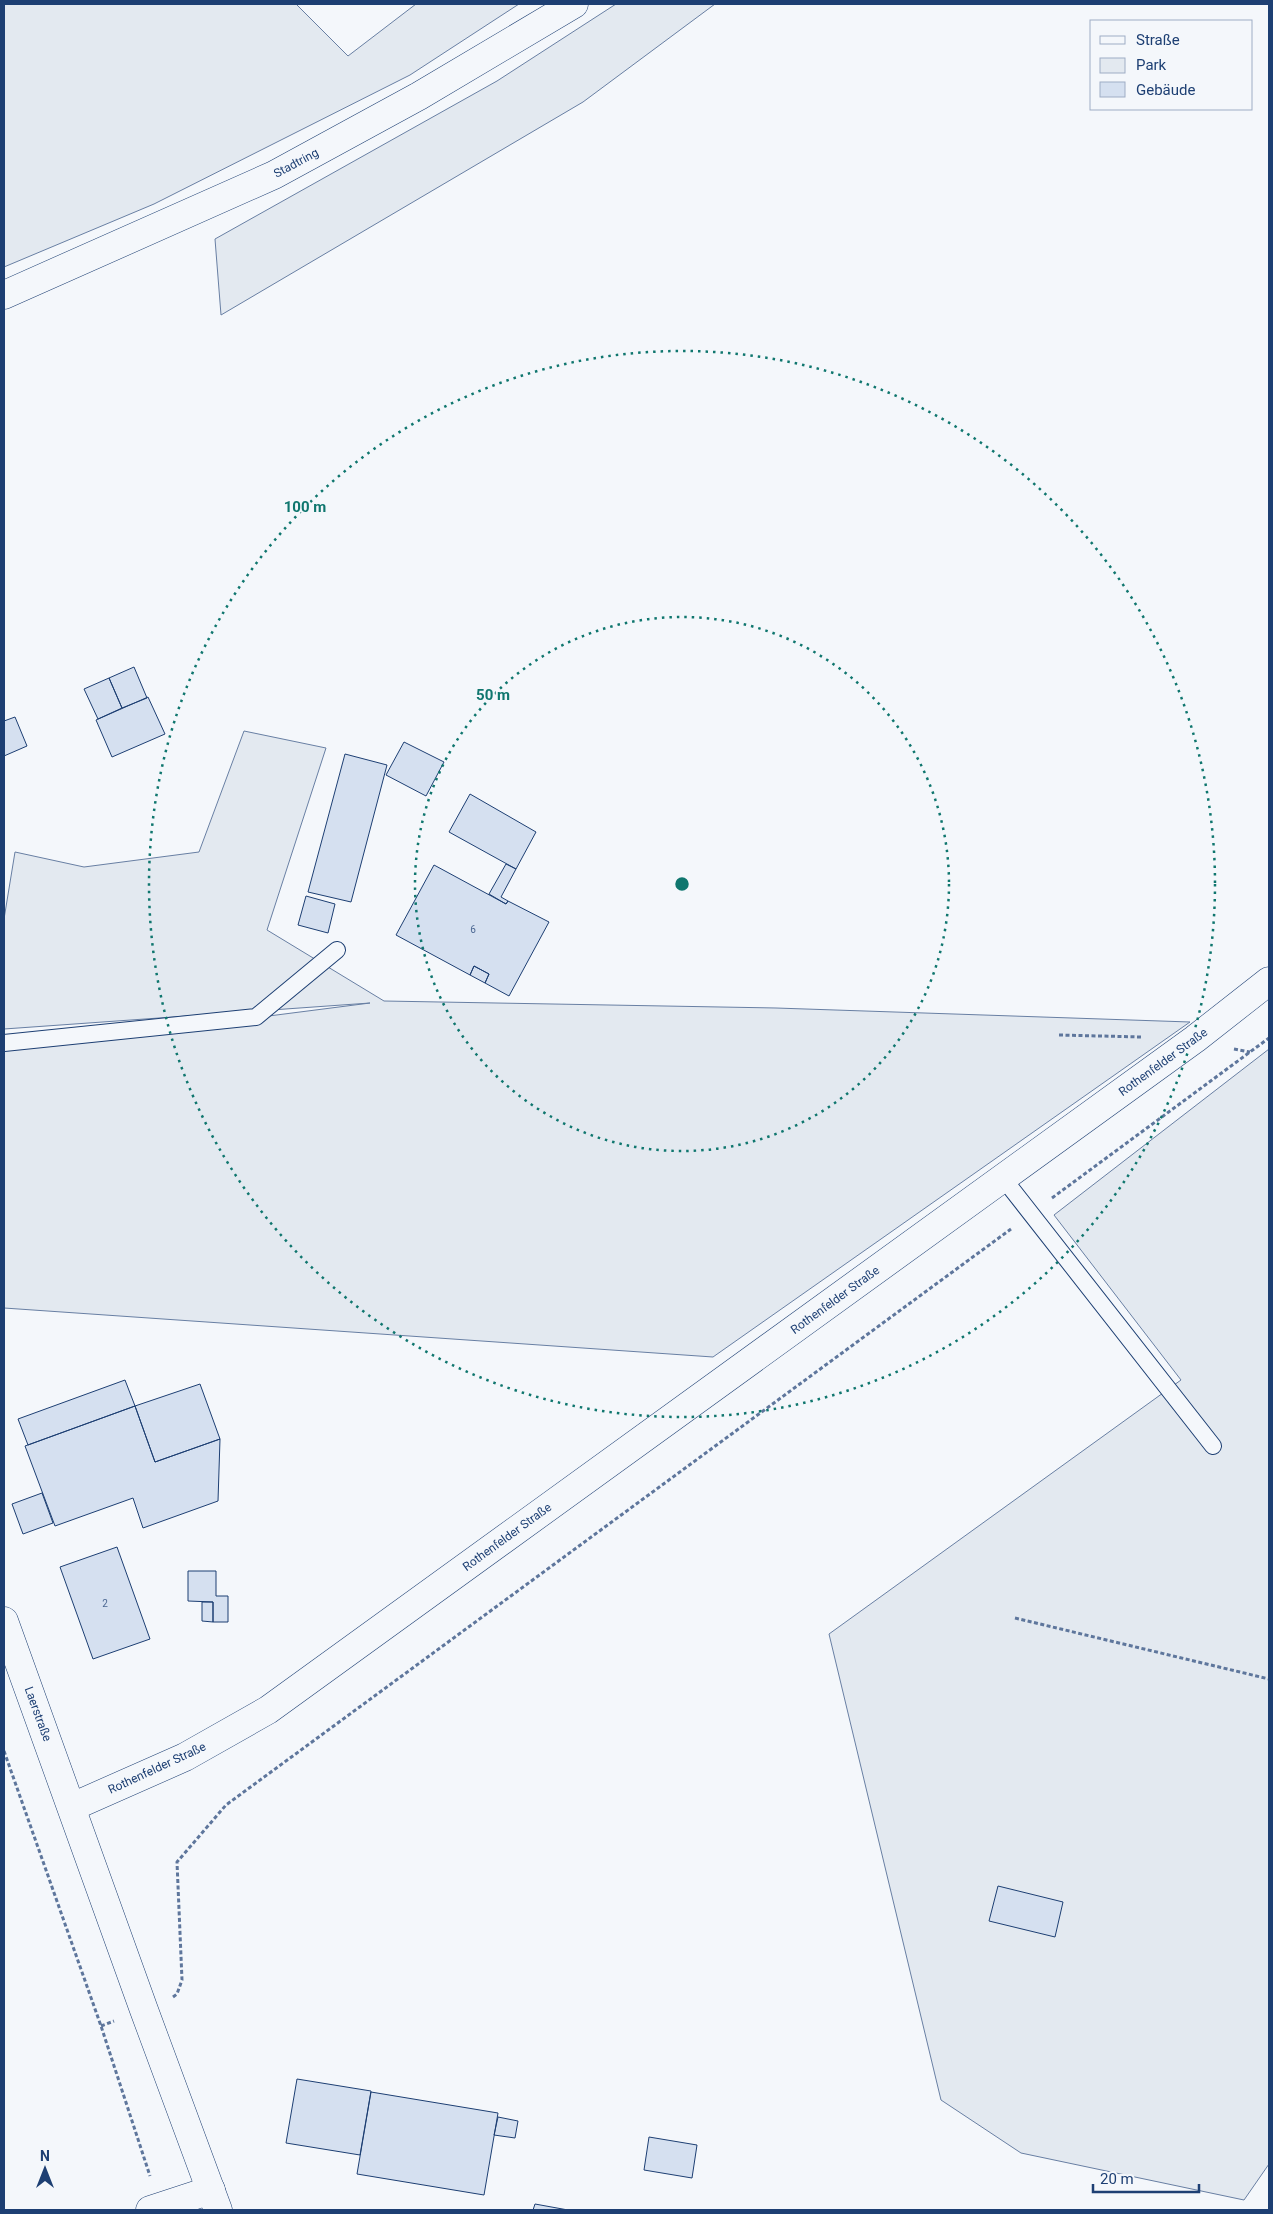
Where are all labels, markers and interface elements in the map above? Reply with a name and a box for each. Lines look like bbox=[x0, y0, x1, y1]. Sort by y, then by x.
legend bbox=[1090, 20, 1253, 110]
text: Straße bbox=[1136, 31, 1180, 49]
text: Park bbox=[1136, 56, 1167, 74]
text: Gebäude bbox=[1136, 81, 1195, 99]
street label: Stadtring bbox=[271, 145, 321, 181]
text: 100 m bbox=[284, 498, 326, 516]
text: 50 m bbox=[476, 686, 510, 704]
centre of rings bbox=[673, 875, 691, 893]
house number: 6 bbox=[470, 924, 476, 935]
street label: Rothenfelder Straße bbox=[1116, 1025, 1210, 1099]
street label: Rothenfelder Straße bbox=[788, 1263, 882, 1337]
street label: Rothenfelder Straße bbox=[460, 1500, 554, 1574]
house number: 2 bbox=[102, 1598, 108, 1609]
street label: Laerstraße bbox=[22, 1685, 54, 1743]
street label: Rothenfelder Straße bbox=[106, 1739, 208, 1797]
north arrow bbox=[20, 2144, 70, 2194]
text: N bbox=[40, 2148, 50, 2164]
scale bar bbox=[1093, 2162, 1199, 2194]
text: 20 m bbox=[1100, 2170, 1134, 2188]

